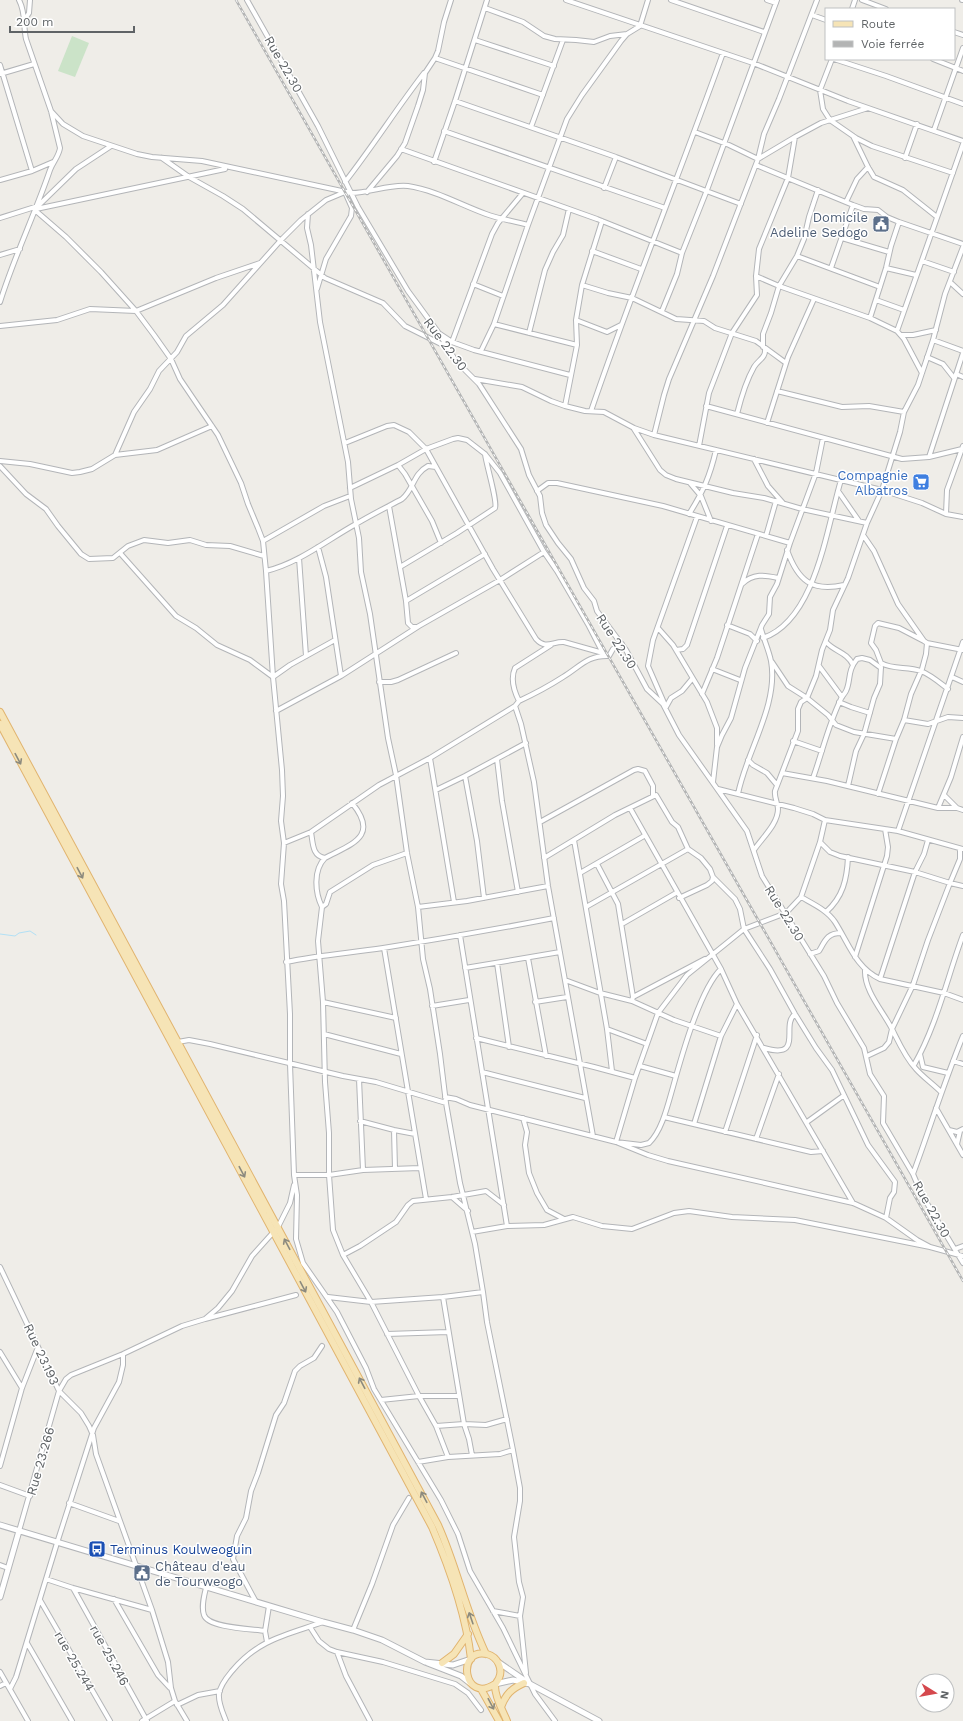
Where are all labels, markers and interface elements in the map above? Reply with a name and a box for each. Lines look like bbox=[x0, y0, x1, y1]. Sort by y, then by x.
scale bar bbox=[10, 8, 134, 34]
legend bbox=[825, 8, 955, 60]
text: 200 m bbox=[16, 15, 53, 29]
text: Route bbox=[861, 17, 895, 31]
street label: Rue 22.30 bbox=[261, 33, 306, 95]
text: Voie ferrée bbox=[861, 37, 924, 51]
place label: Domicile Adeline Sedogo bbox=[770, 210, 868, 240]
public building icon: Domicile Adeline Sedogo bbox=[871, 214, 891, 234]
street label: Rue 22.30 bbox=[421, 315, 470, 374]
place label: Compagnie Albatros bbox=[837, 468, 908, 498]
supermarket icon: Compagnie Albatros bbox=[911, 472, 931, 492]
street label: Rue 22.30 bbox=[593, 611, 640, 672]
one-way arrow bbox=[15, 752, 23, 764]
one-way arrow bbox=[77, 867, 84, 879]
street label: Rue 22.30 bbox=[762, 883, 808, 944]
one-way arrow bbox=[238, 1166, 246, 1178]
street label: Rue 22.30 bbox=[910, 1178, 953, 1240]
one-way arrow bbox=[283, 1238, 291, 1250]
one-way arrow bbox=[300, 1281, 308, 1293]
street label: Rue 23.193 bbox=[21, 1321, 62, 1387]
one-way arrow bbox=[358, 1377, 365, 1389]
street label: Rue 23.266 bbox=[24, 1425, 57, 1497]
one-way arrow bbox=[419, 1492, 427, 1504]
bus stop icon: Terminus Koulweoguin bbox=[87, 1539, 107, 1559]
place label: Terminus Koulweoguin bbox=[110, 1542, 252, 1557]
place label: Château d'eau de Tourweogo bbox=[155, 1559, 246, 1589]
public building icon: Château d'eau de Tourweogo bbox=[132, 1563, 152, 1583]
one-way arrow bbox=[467, 1612, 474, 1625]
street label: rue 25.246 bbox=[87, 1622, 132, 1688]
street label: rue 25.244 bbox=[51, 1629, 98, 1694]
north arrow bbox=[915, 1673, 955, 1713]
text: N bbox=[937, 1690, 951, 1700]
one-way arrow bbox=[487, 1698, 495, 1710]

